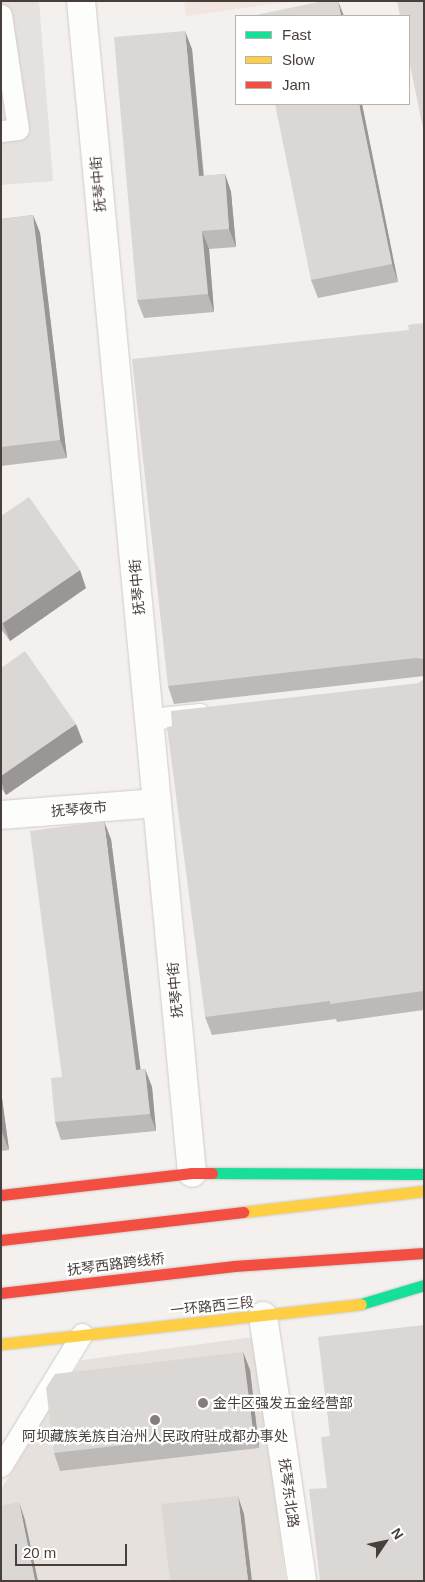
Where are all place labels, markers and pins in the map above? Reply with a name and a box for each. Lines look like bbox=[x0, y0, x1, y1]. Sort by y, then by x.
place label: 金牛区强发五金经营部 bbox=[213, 1395, 353, 1411]
marker: 金牛区强发五金经营部 bbox=[197, 1397, 209, 1409]
marker: 阿坝藏族羌族自治州人民政府驻成都办事处 bbox=[149, 1414, 161, 1426]
place label: 阿坝藏族羌族自治州人民政府驻成都办事处 bbox=[22, 1428, 288, 1444]

